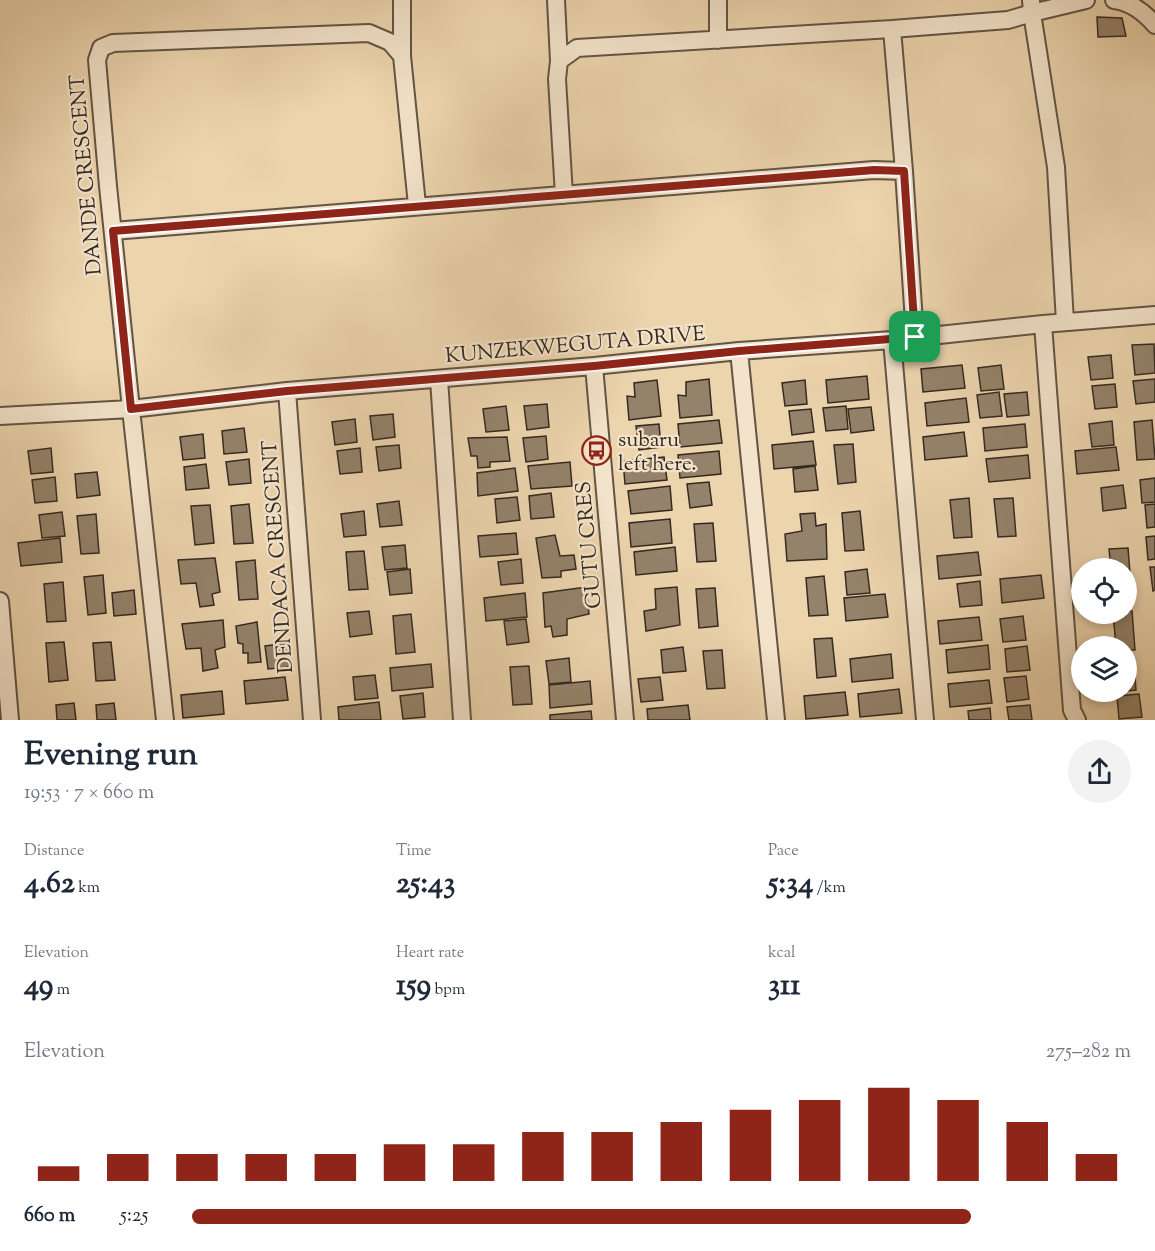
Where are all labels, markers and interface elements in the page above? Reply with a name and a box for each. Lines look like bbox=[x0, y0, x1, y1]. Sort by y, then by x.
street label: DANDE CRESCENT bbox=[63, 73, 111, 277]
pin bbox=[889, 311, 940, 362]
street label: KUNZEKWEGUTA DRIVE bbox=[444, 320, 707, 372]
icon: arrive bbox=[898, 320, 931, 353]
place label: subaru left here. bbox=[618, 426, 697, 480]
bus stop icon: subaru left here. bbox=[581, 435, 613, 467]
street label: DENDACA CRESCENT bbox=[256, 439, 302, 674]
street label: GUTU CRES bbox=[569, 480, 611, 610]
map controls bbox=[1071, 558, 1137, 702]
button: locate bbox=[1071, 558, 1137, 624]
button: layers bbox=[1071, 636, 1137, 702]
text: Evening run bbox=[24, 732, 198, 780]
button: share bbox=[1068, 740, 1131, 803]
text: 19:53 · 7 × 660 m bbox=[24, 779, 154, 808]
text: Distance bbox=[24, 840, 84, 863]
text: Time bbox=[396, 840, 432, 863]
text: Pace bbox=[768, 840, 799, 863]
text: 4.62 bbox=[24, 863, 75, 906]
text: 25:43 bbox=[396, 863, 455, 906]
text: 5:34 bbox=[768, 863, 813, 906]
text: km bbox=[75, 877, 100, 900]
text: /km bbox=[813, 877, 846, 900]
text: Elevation bbox=[24, 942, 89, 965]
text: Heart rate bbox=[396, 942, 464, 965]
text: kcal bbox=[768, 942, 796, 965]
text: 49 bbox=[24, 965, 53, 1008]
text: 159 bbox=[396, 965, 431, 1008]
text: 311 bbox=[768, 965, 801, 1008]
text: m bbox=[53, 979, 70, 1002]
text: bpm bbox=[431, 979, 465, 1002]
text: Elevation bbox=[24, 1038, 105, 1067]
text: 275–282 m bbox=[1046, 1038, 1131, 1067]
text: 660 m bbox=[24, 1202, 75, 1231]
text: 5:25 bbox=[120, 1202, 148, 1231]

